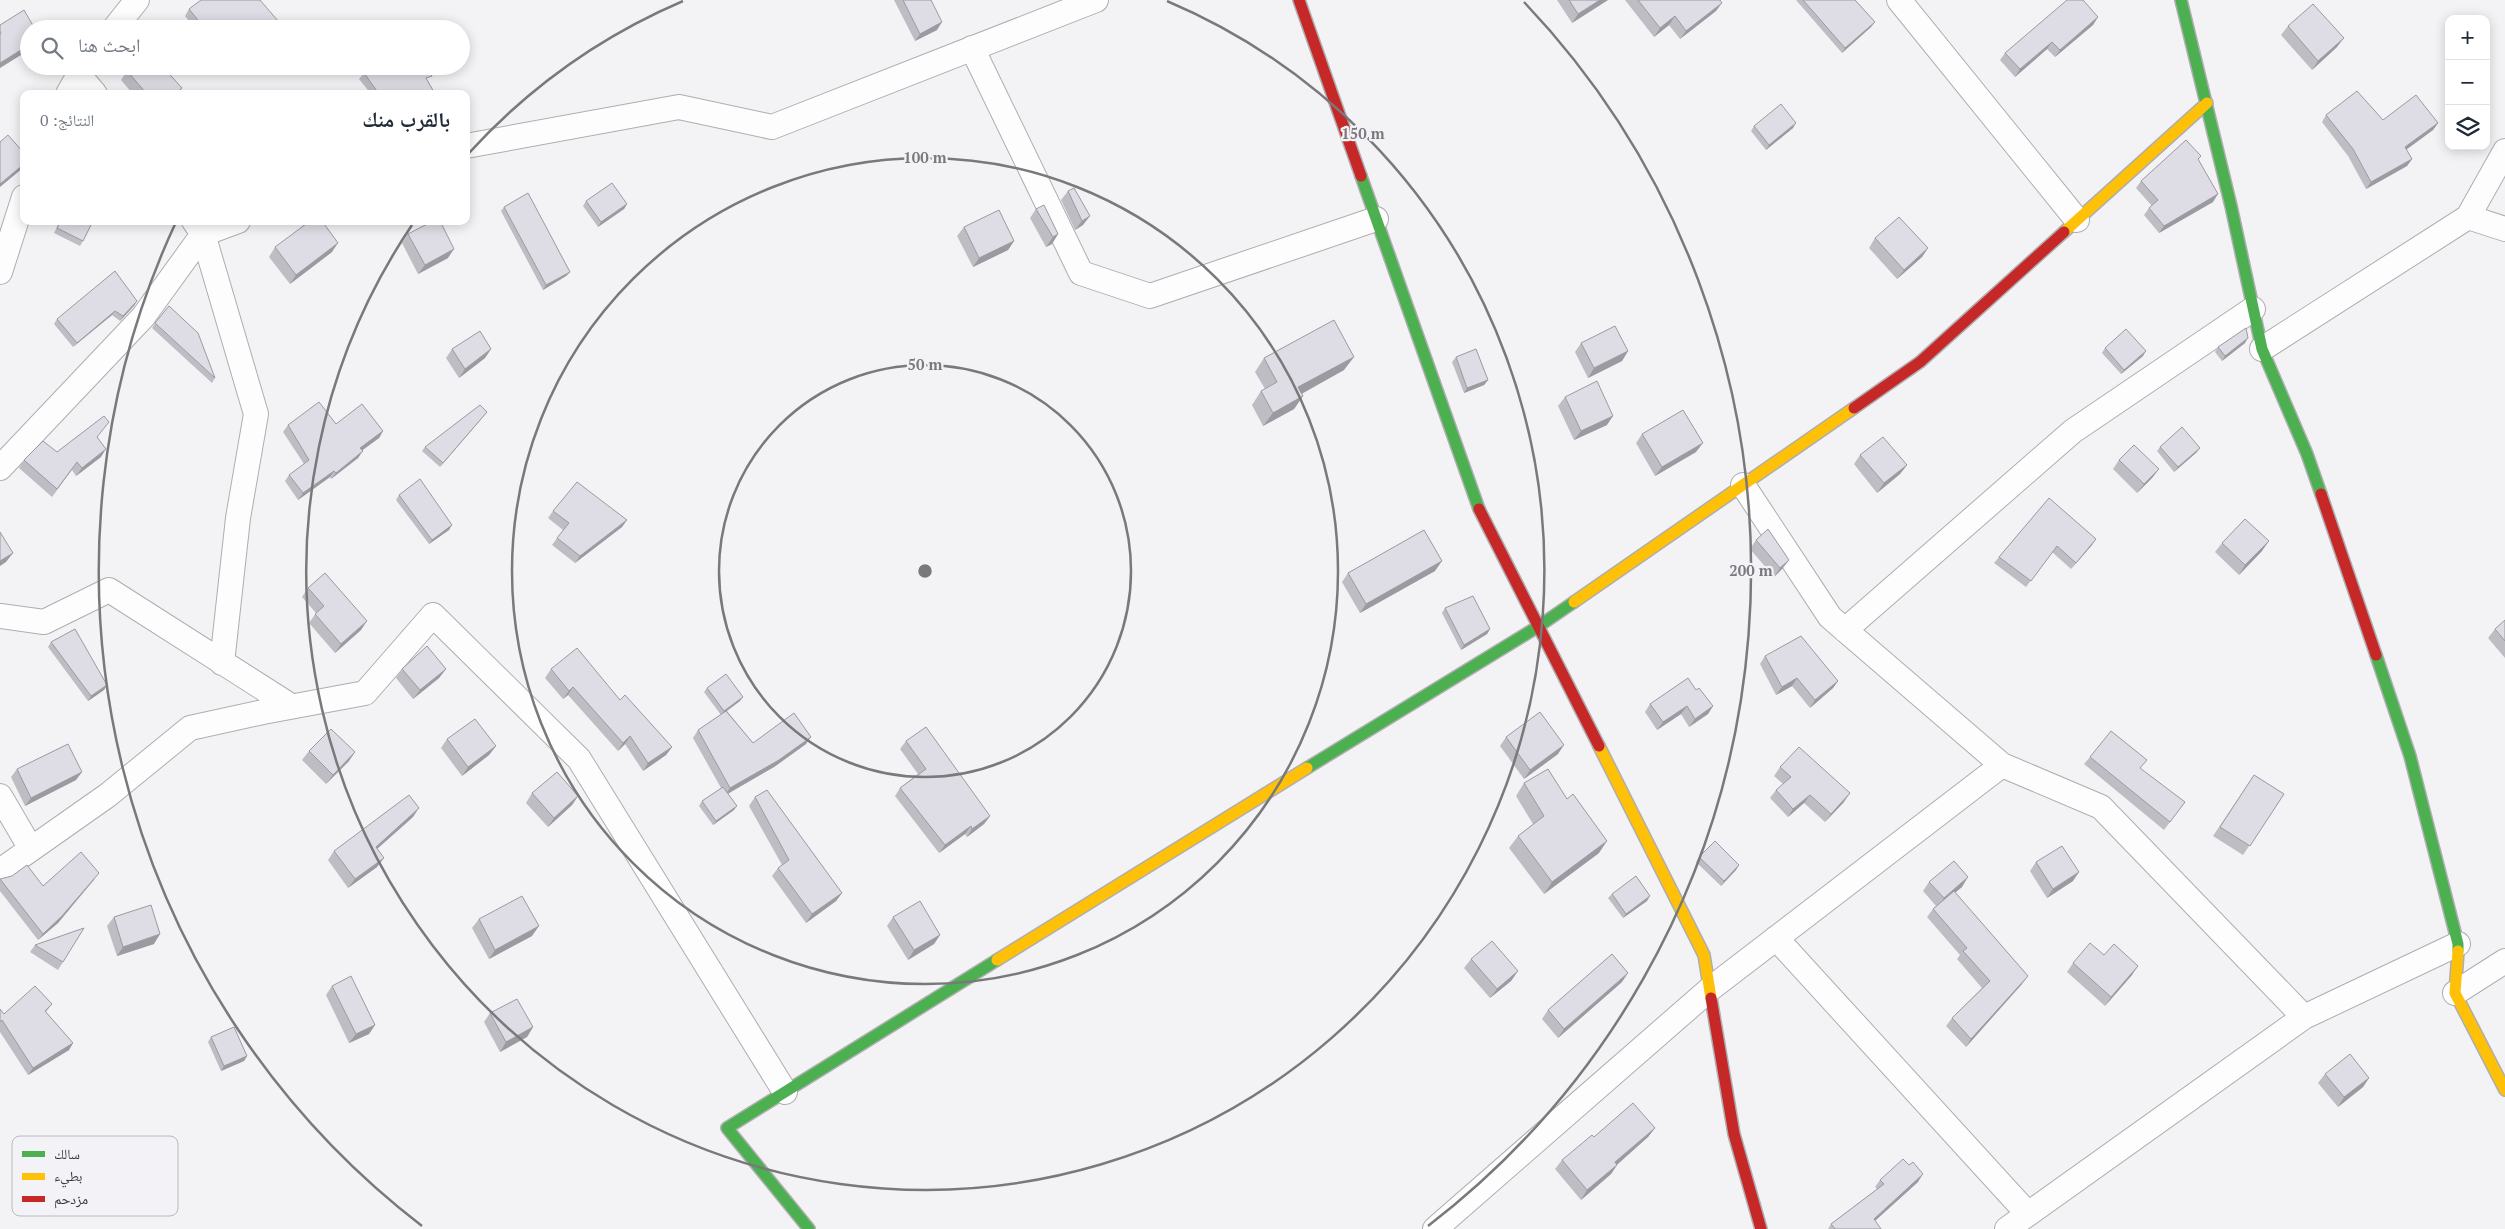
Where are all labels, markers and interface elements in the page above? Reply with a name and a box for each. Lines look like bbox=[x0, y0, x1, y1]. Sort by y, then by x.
map controls bbox=[2445, 15, 2490, 150]
button: + bbox=[2445, 15, 2490, 60]
search box bbox=[20, 20, 470, 75]
text: ابحث هنا bbox=[78, 32, 141, 57]
icon: search bbox=[38, 34, 66, 62]
button: − bbox=[2445, 60, 2490, 105]
text: بالقرب منك bbox=[362, 105, 450, 133]
button: layers bbox=[2445, 105, 2490, 150]
text: النتائج: 0 bbox=[40, 109, 94, 131]
text: 150 m bbox=[1341, 123, 1385, 143]
text: 100 m bbox=[903, 147, 947, 167]
text: 50 m bbox=[908, 354, 943, 374]
text: 200 m bbox=[1729, 560, 1773, 580]
centre of rings bbox=[916, 562, 934, 580]
legend bbox=[12, 1136, 178, 1216]
text: سالك bbox=[54, 1144, 80, 1163]
text: بطيء bbox=[54, 1166, 83, 1188]
text: مزدحم bbox=[54, 1189, 88, 1209]

